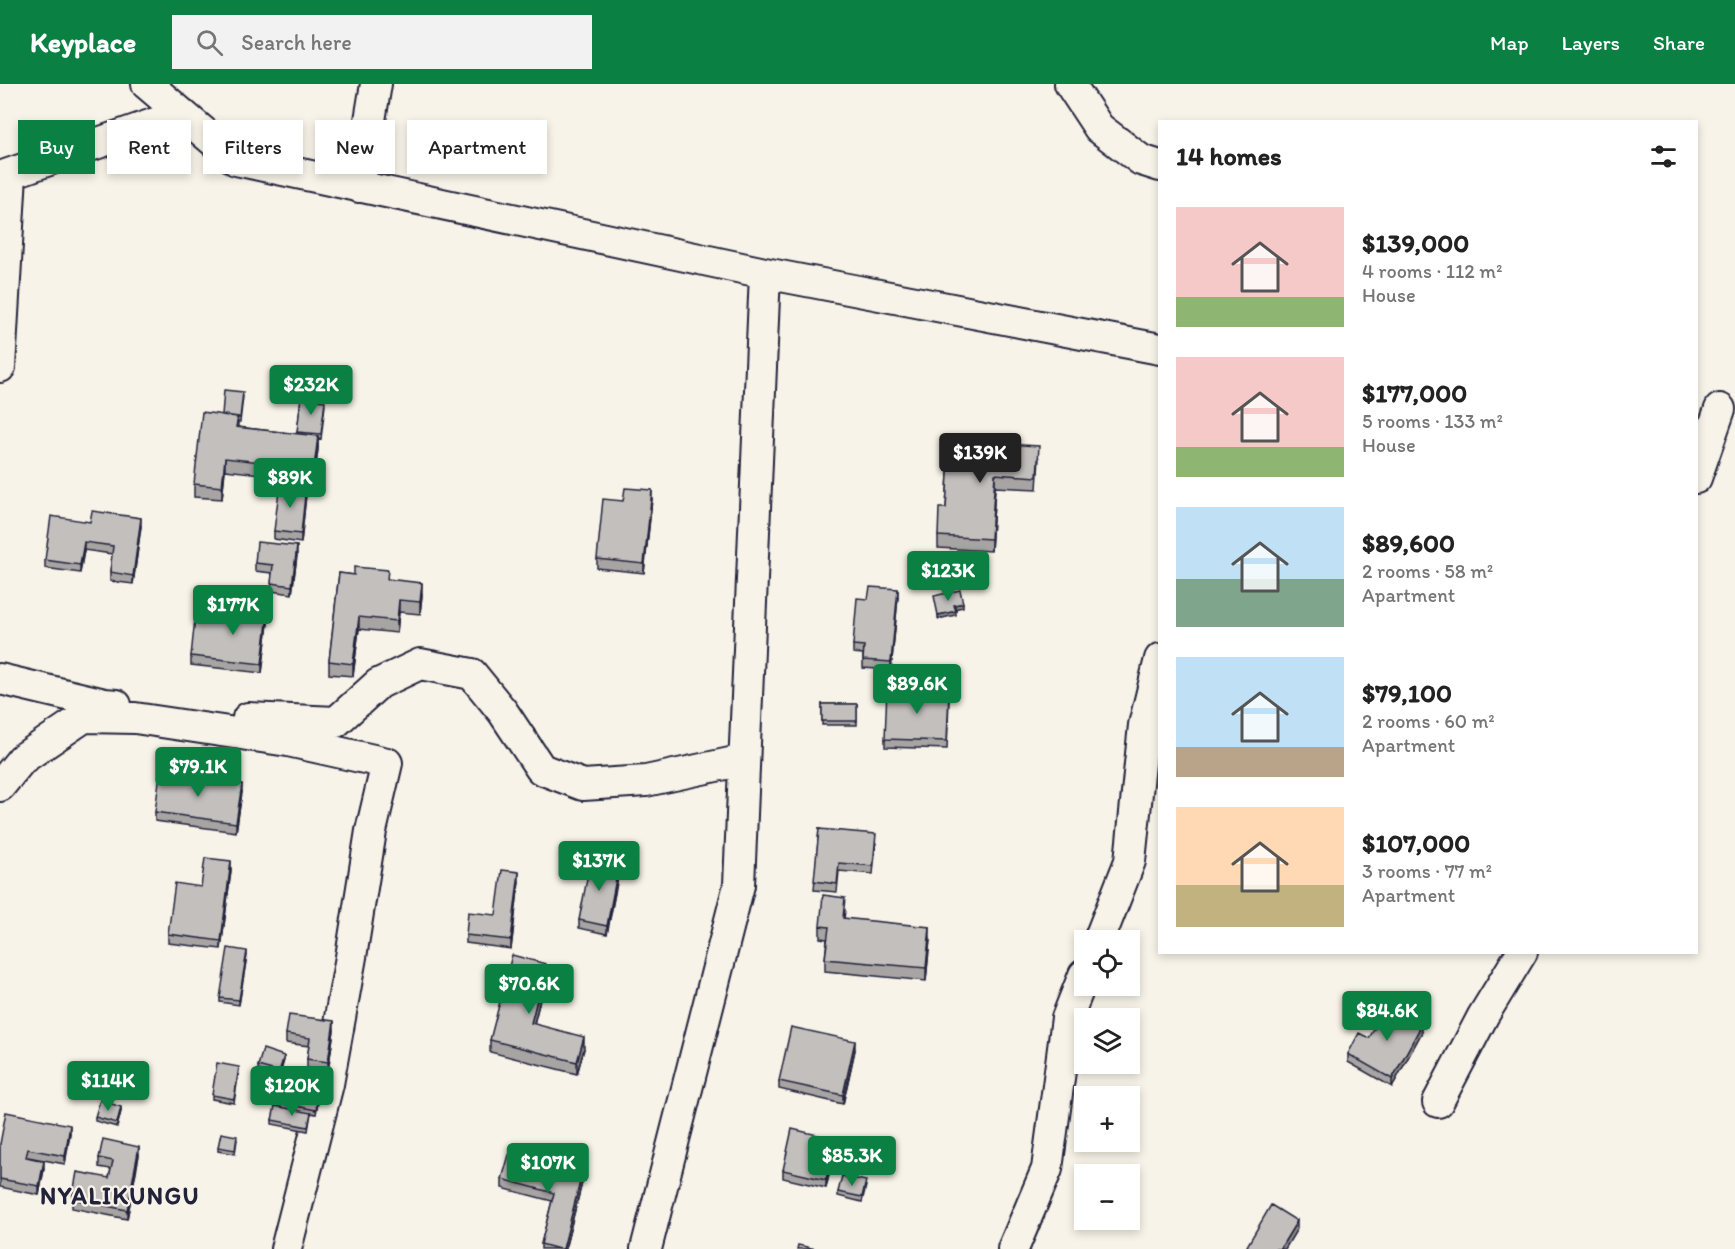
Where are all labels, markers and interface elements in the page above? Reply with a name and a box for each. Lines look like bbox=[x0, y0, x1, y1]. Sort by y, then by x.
search box bbox=[172, 15, 592, 69]
text: Keyplace bbox=[30, 25, 136, 59]
icon: search bbox=[193, 26, 226, 59]
text: Search here bbox=[241, 29, 352, 56]
text: Map bbox=[1490, 30, 1529, 55]
text: Layers bbox=[1562, 30, 1620, 55]
text: Share bbox=[1653, 30, 1705, 55]
chip: Buy bbox=[18, 120, 95, 174]
chip: Rent bbox=[107, 120, 191, 174]
chip: Filters bbox=[203, 120, 303, 174]
chip: New bbox=[315, 120, 395, 174]
chip: Apartment bbox=[407, 120, 547, 174]
text: 14 homes bbox=[1176, 140, 1282, 172]
icon: filters bbox=[1647, 140, 1680, 173]
text: $139,000 bbox=[1362, 227, 1469, 259]
icon: home bbox=[1224, 231, 1296, 303]
text: 4 rooms · 112 m² bbox=[1362, 259, 1502, 283]
text: House bbox=[1362, 283, 1416, 307]
pin: $232K bbox=[269, 365, 353, 416]
text: $232K bbox=[284, 372, 338, 396]
text: $177,000 bbox=[1362, 377, 1467, 409]
icon: home bbox=[1224, 381, 1296, 453]
text: 5 rooms · 133 m² bbox=[1362, 409, 1503, 433]
pin: $139K bbox=[938, 433, 1022, 484]
text: House bbox=[1362, 433, 1416, 457]
text: $139K bbox=[953, 440, 1007, 464]
pin: $89K bbox=[254, 458, 326, 509]
text: $89K bbox=[268, 465, 312, 489]
text: $89,600 bbox=[1362, 527, 1455, 559]
icon: home bbox=[1224, 531, 1296, 603]
pin: $123K bbox=[906, 551, 990, 602]
text: $123K bbox=[921, 558, 975, 582]
text: 2 rooms · 58 m² bbox=[1362, 559, 1493, 583]
text: Apartment bbox=[1362, 583, 1455, 607]
pin: $177K bbox=[191, 585, 275, 636]
text: $177K bbox=[207, 592, 259, 616]
pin: $89.6K bbox=[868, 664, 966, 715]
text: $89.6K bbox=[887, 671, 947, 695]
text: $79,100 bbox=[1362, 677, 1452, 709]
icon: home bbox=[1224, 681, 1296, 753]
text: 2 rooms · 60 m² bbox=[1362, 709, 1495, 733]
text: Apartment bbox=[1362, 733, 1455, 757]
pin: $79.1K bbox=[149, 747, 247, 798]
text: $79.1K bbox=[169, 754, 227, 778]
text: $107,000 bbox=[1362, 827, 1470, 859]
icon: home bbox=[1224, 831, 1296, 903]
pin: $137K bbox=[557, 841, 641, 892]
text: $137K bbox=[572, 848, 626, 872]
text: 3 rooms · 77 m² bbox=[1362, 859, 1492, 883]
text: Apartment bbox=[1362, 883, 1455, 907]
map controls bbox=[1074, 930, 1140, 1230]
button: locate bbox=[1074, 930, 1140, 996]
pin: $70.6K bbox=[480, 964, 578, 1015]
text: $70.6K bbox=[499, 971, 559, 995]
pin: $84.6K bbox=[1338, 991, 1436, 1042]
text: $84.6K bbox=[1356, 998, 1418, 1022]
button: layers bbox=[1074, 1008, 1140, 1074]
pin: $114K bbox=[66, 1061, 150, 1112]
pin: $120K bbox=[250, 1066, 334, 1117]
text: $114K bbox=[81, 1068, 135, 1092]
text: $120K bbox=[264, 1073, 320, 1097]
button: + bbox=[1074, 1086, 1140, 1152]
pin: $85.3K bbox=[803, 1136, 901, 1187]
pin: $107K bbox=[506, 1143, 590, 1194]
text: $85.3K bbox=[822, 1143, 882, 1167]
text: $107K bbox=[521, 1150, 575, 1174]
button: − bbox=[1074, 1164, 1140, 1230]
district label: NYALIKUNGU bbox=[40, 1181, 200, 1210]

